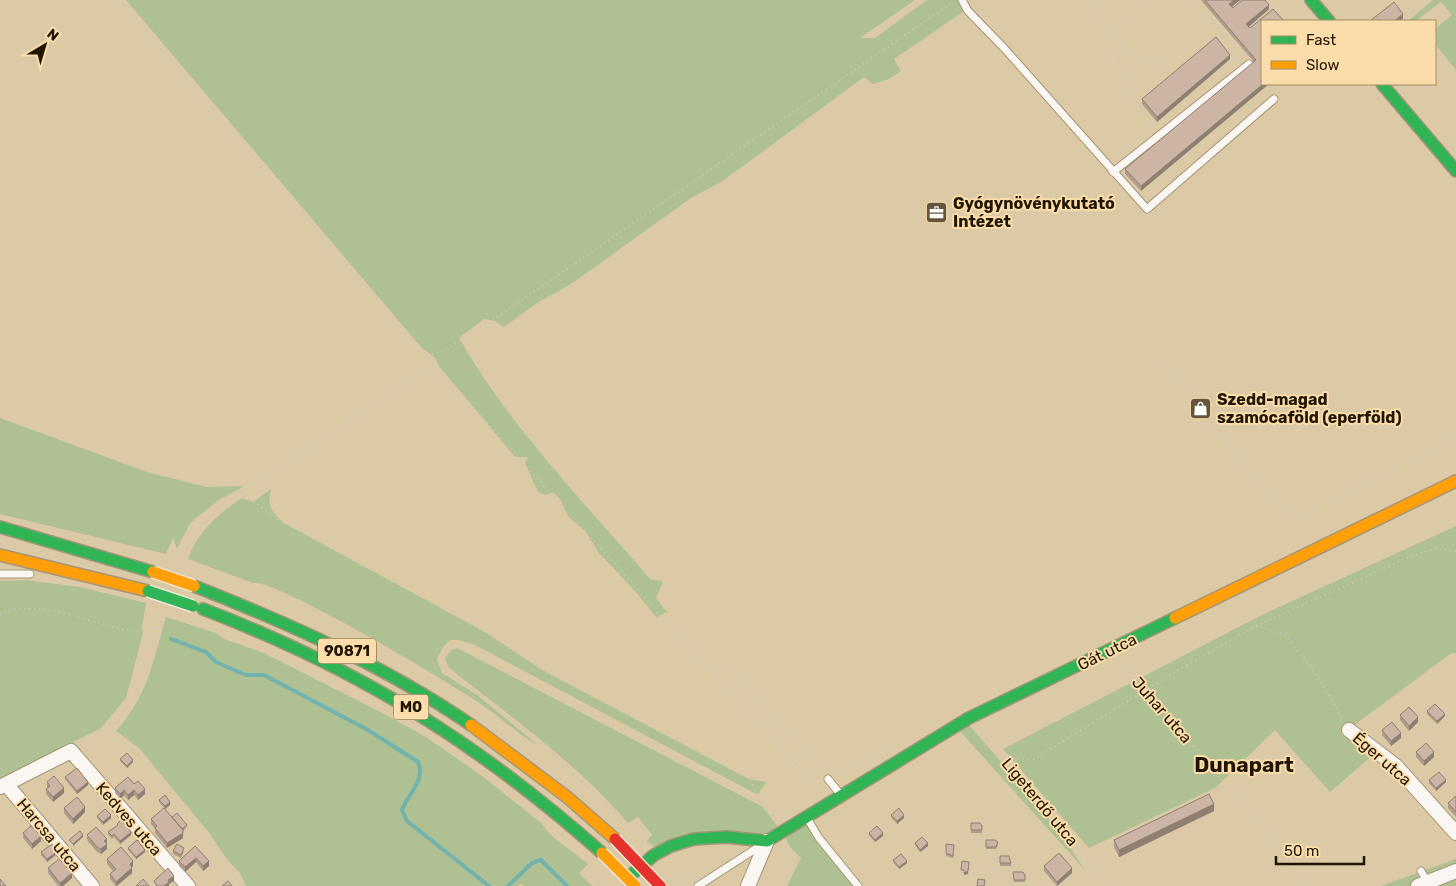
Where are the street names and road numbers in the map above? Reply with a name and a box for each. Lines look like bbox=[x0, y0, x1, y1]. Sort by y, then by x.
street label: Gát utca bbox=[1074, 630, 1140, 674]
road number: 90871 bbox=[318, 638, 376, 664]
street label: Juhar utca bbox=[1128, 673, 1196, 747]
road number: M0 bbox=[394, 694, 428, 720]
street label: Éger utca bbox=[1349, 728, 1415, 790]
street label: Ligeterdő utca bbox=[998, 754, 1082, 850]
street label: Kedves utca bbox=[92, 779, 166, 859]
street label: Harcsa utca bbox=[13, 795, 85, 875]

